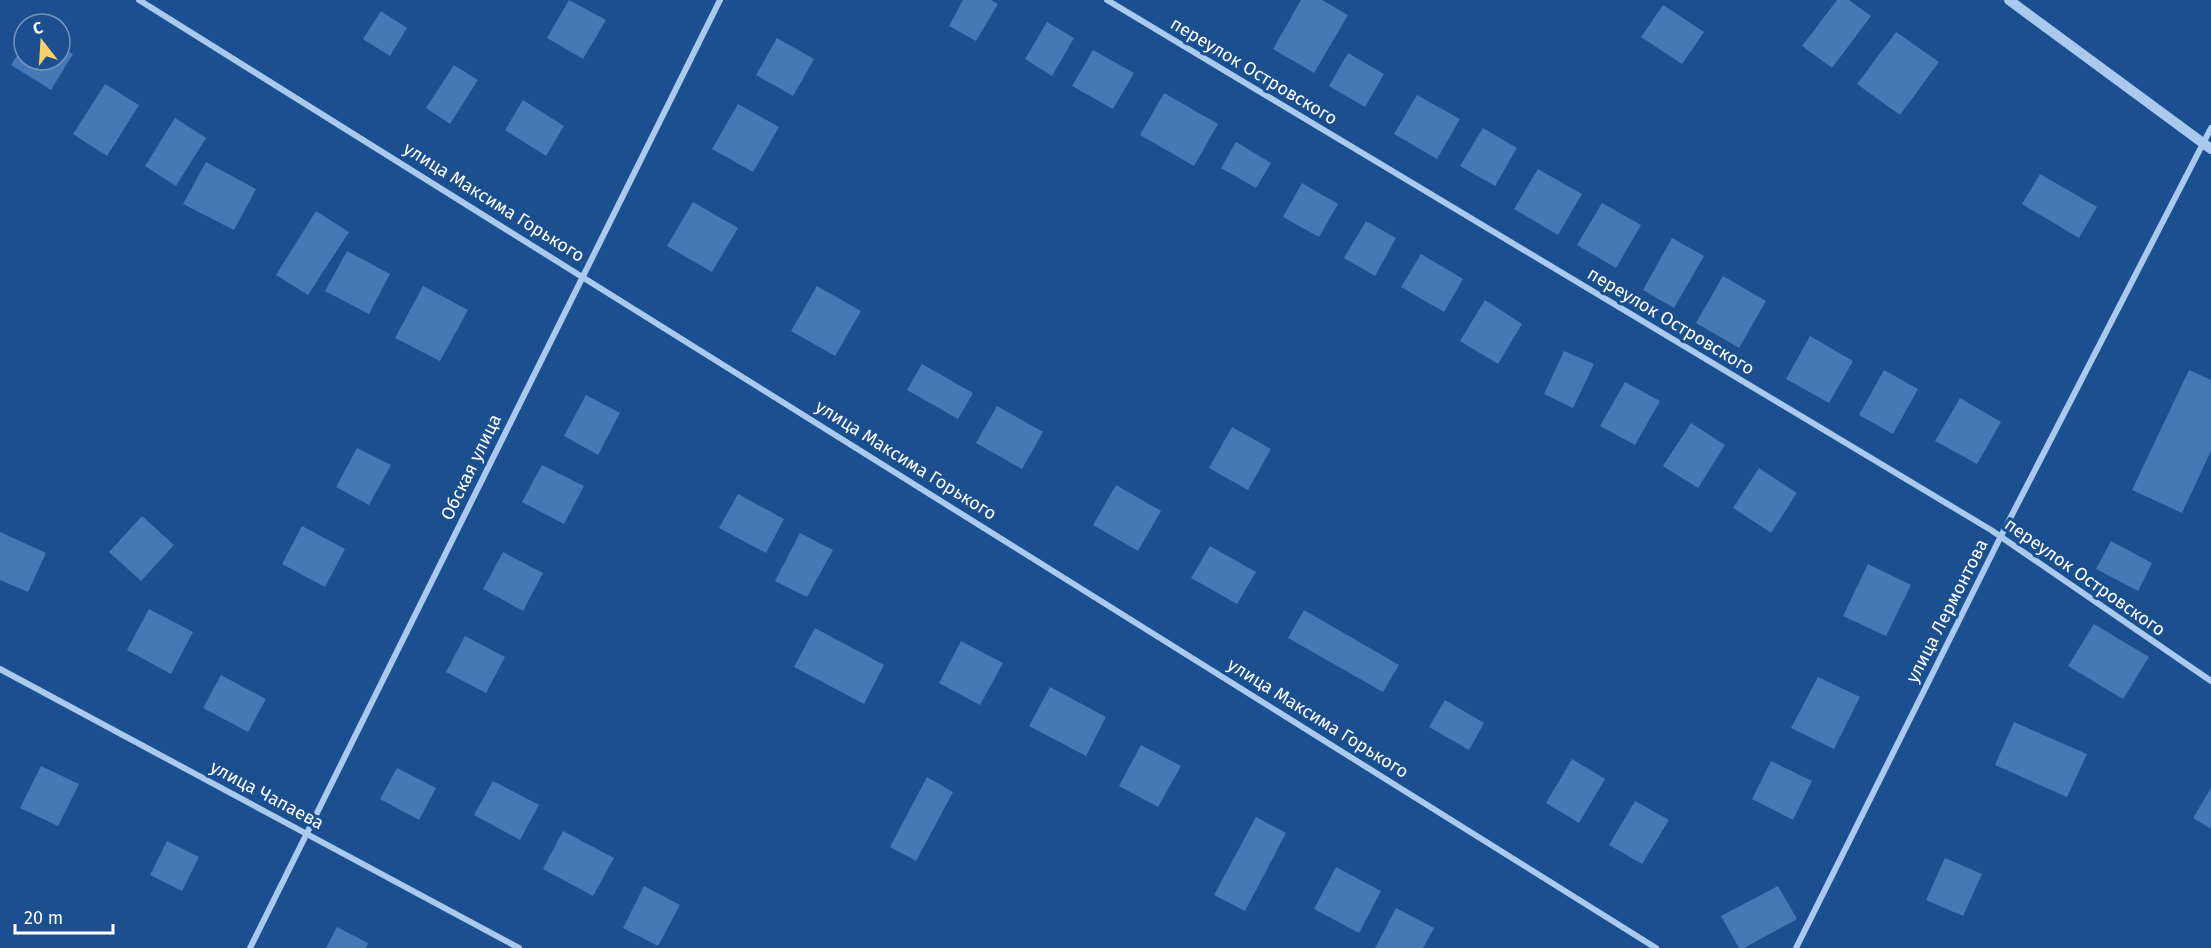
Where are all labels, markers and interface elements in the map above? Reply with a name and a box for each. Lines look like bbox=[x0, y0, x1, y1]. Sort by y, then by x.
north arrow bbox=[12, 12, 72, 72]
street label: переулок Островского bbox=[1166, 12, 1342, 130]
text: С bbox=[31, 17, 46, 39]
street label: улица Максима Горького bbox=[399, 137, 589, 267]
street label: переулок Островского bbox=[1583, 262, 1759, 380]
street label: улица Максима Горького bbox=[811, 395, 1001, 525]
street label: Обская улица bbox=[436, 410, 506, 524]
street label: переулок Островского bbox=[2000, 513, 2170, 641]
street label: улица Лермонтова bbox=[1901, 535, 1993, 687]
street label: улица Максима Горького bbox=[1223, 653, 1413, 783]
street label: улица Чапаева bbox=[206, 756, 328, 834]
scale bar bbox=[15, 897, 112, 935]
text: 20 m bbox=[24, 907, 63, 929]

